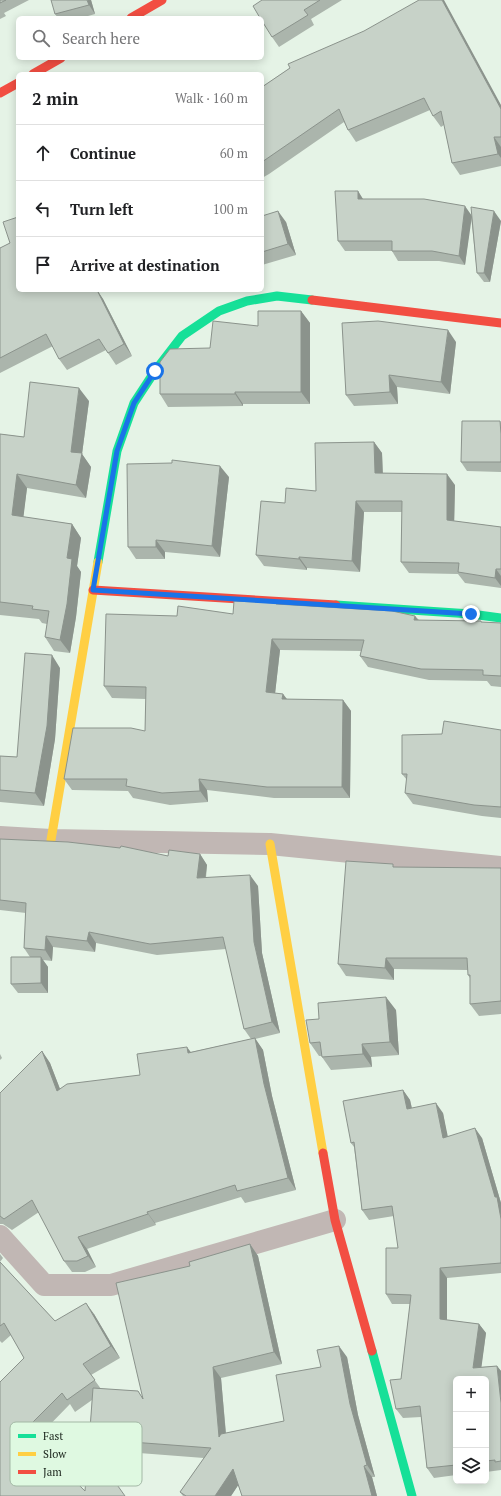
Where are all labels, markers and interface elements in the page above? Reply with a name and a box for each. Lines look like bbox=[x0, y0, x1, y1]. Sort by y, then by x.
search box bbox=[16, 16, 264, 60]
icon: search bbox=[30, 27, 52, 49]
text: Search here bbox=[62, 28, 140, 48]
text: 2 min bbox=[32, 87, 79, 110]
text: Walk · 160 m bbox=[175, 89, 248, 107]
icon: ahead bbox=[32, 142, 54, 164]
text: Continue bbox=[70, 143, 136, 163]
text: 60 m bbox=[220, 144, 248, 162]
icon: left bbox=[32, 198, 54, 220]
text: Turn left bbox=[70, 199, 134, 219]
text: 100 m bbox=[213, 200, 248, 218]
icon: arrive bbox=[32, 254, 54, 276]
text: Arrive at destination bbox=[70, 255, 220, 275]
route start bbox=[146, 362, 164, 380]
route end bbox=[462, 605, 480, 623]
map controls bbox=[453, 1376, 489, 1484]
button: + bbox=[453, 1376, 489, 1412]
button: − bbox=[453, 1412, 489, 1448]
legend bbox=[10, 1422, 142, 1486]
text: Fast bbox=[43, 1429, 63, 1443]
text: Slow bbox=[43, 1447, 67, 1461]
button: layers bbox=[453, 1448, 489, 1484]
text: Jam bbox=[43, 1465, 62, 1479]

